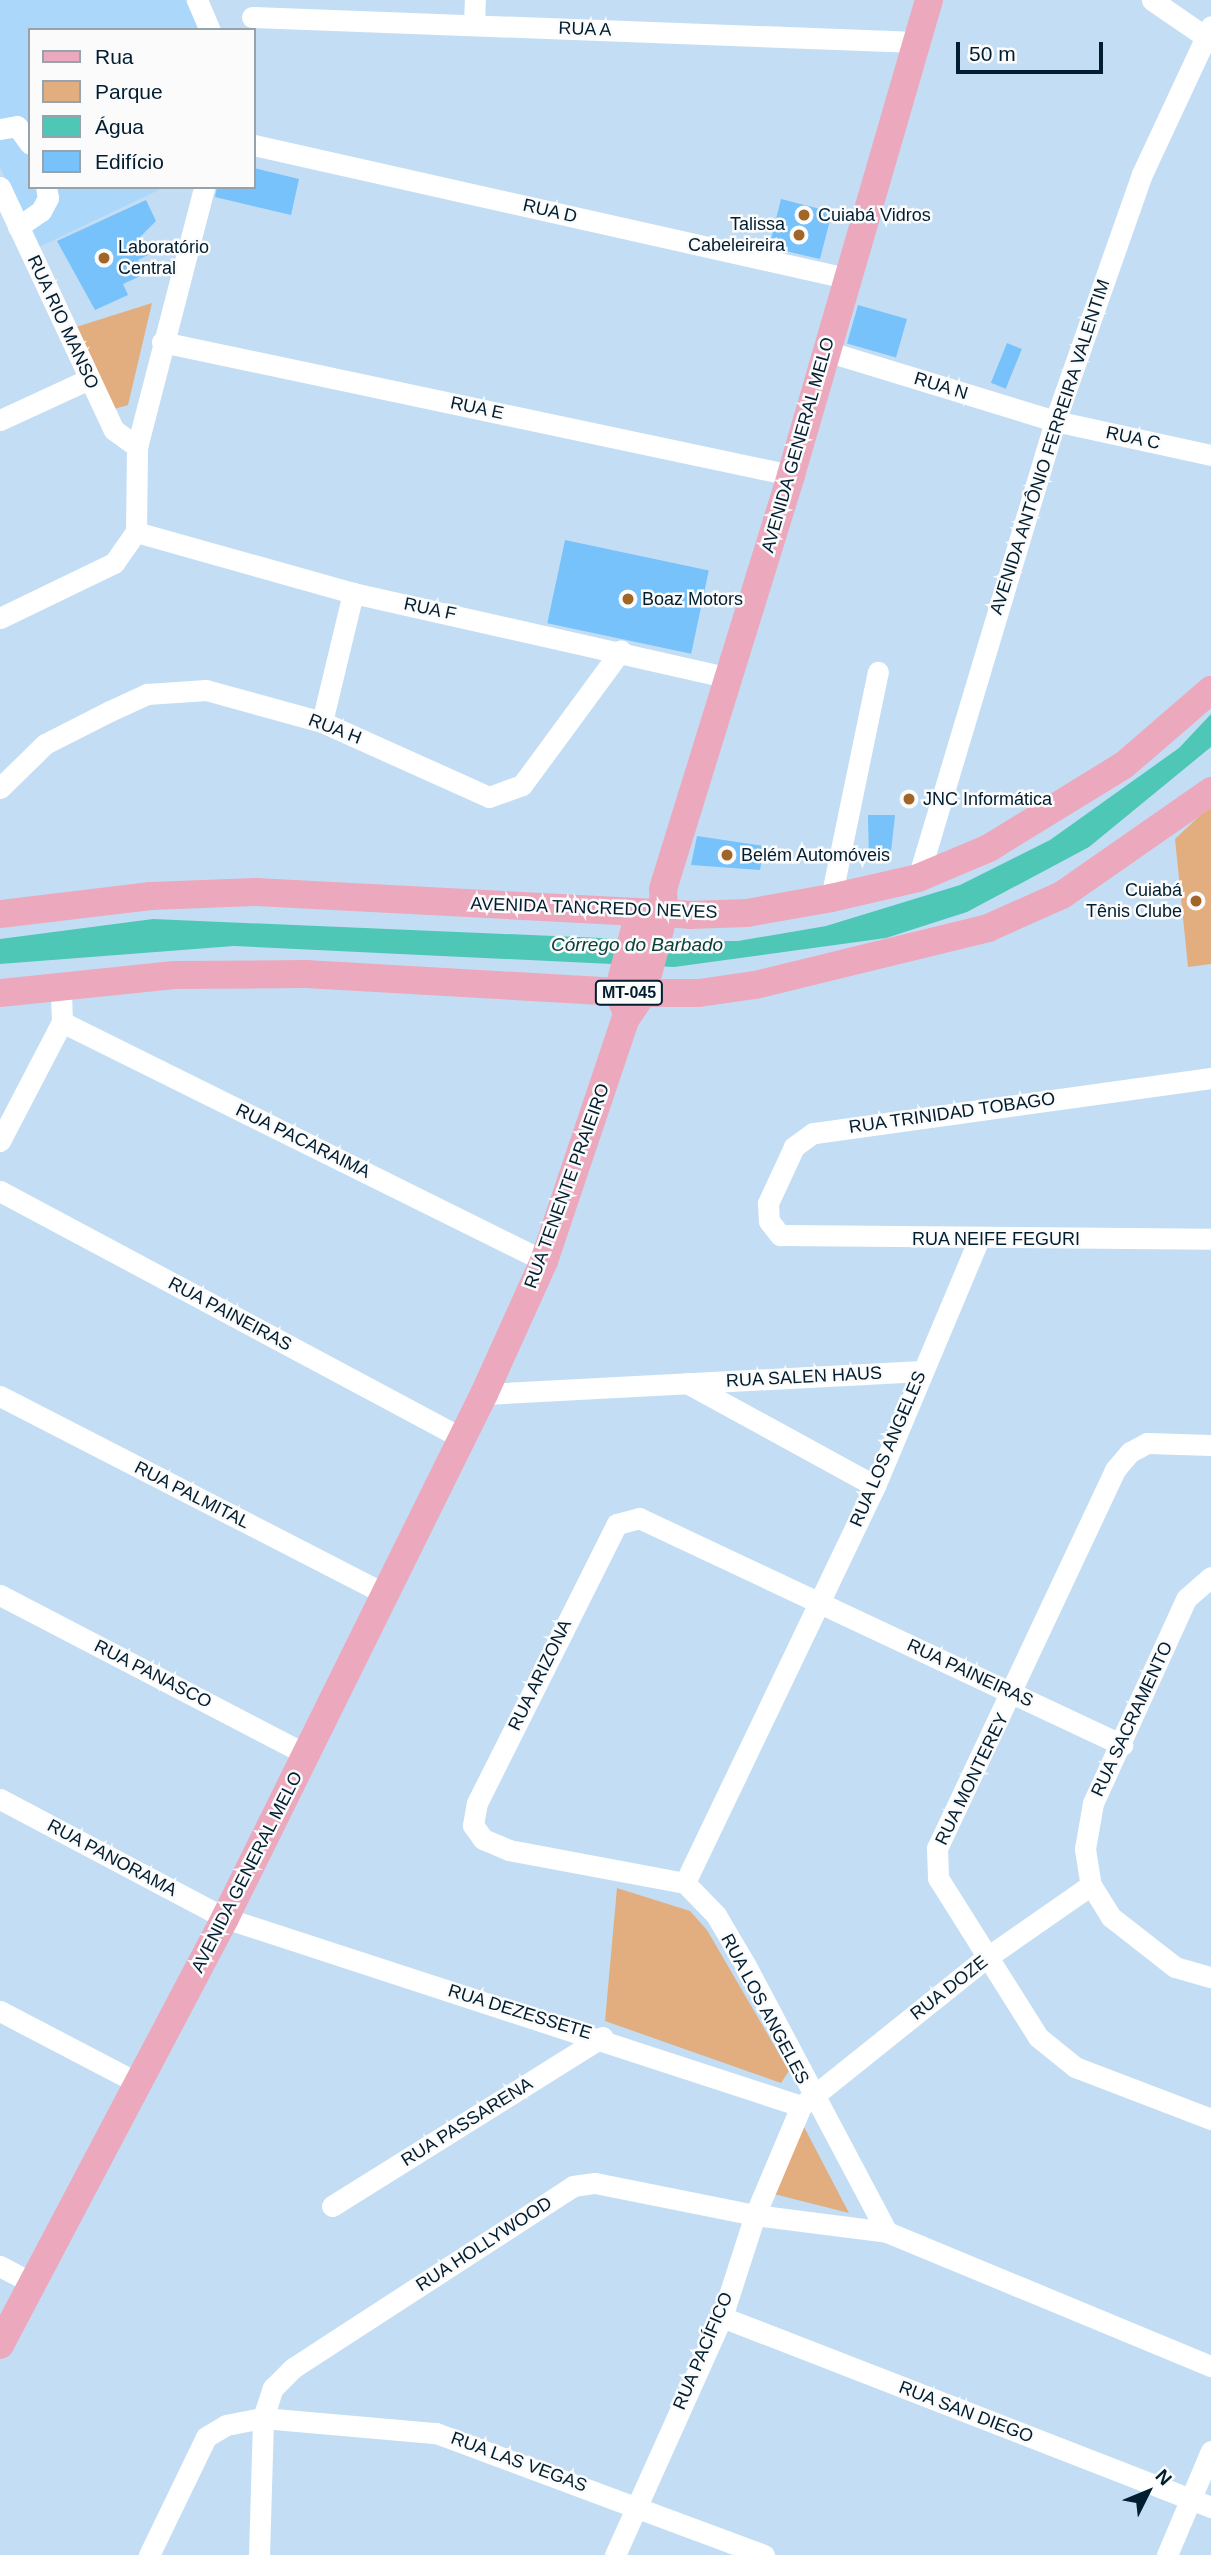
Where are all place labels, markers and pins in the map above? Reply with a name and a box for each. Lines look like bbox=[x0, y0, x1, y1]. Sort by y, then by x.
place label: Cuiabá Vidros bbox=[818, 204, 931, 226]
marker: Cuiabá Vidros bbox=[796, 207, 812, 223]
place label: Talissa Cabeleireira bbox=[688, 214, 785, 256]
marker: Talissa Cabeleireira bbox=[791, 227, 807, 243]
place label: Laboratório Central bbox=[118, 237, 209, 280]
marker: Laboratório Central bbox=[96, 250, 112, 266]
place label: Boaz Motors bbox=[642, 588, 743, 610]
marker: Boaz Motors bbox=[620, 591, 636, 607]
place label: JNC Informática bbox=[923, 788, 1052, 810]
marker: JNC Informática bbox=[901, 791, 917, 807]
place label: Belém Automóveis bbox=[741, 844, 891, 866]
marker: Belém Automóveis bbox=[719, 847, 735, 863]
place label: Cuiabá Tênis Clube bbox=[1086, 880, 1182, 922]
marker: Cuiabá Tênis Clube bbox=[1188, 893, 1204, 909]

